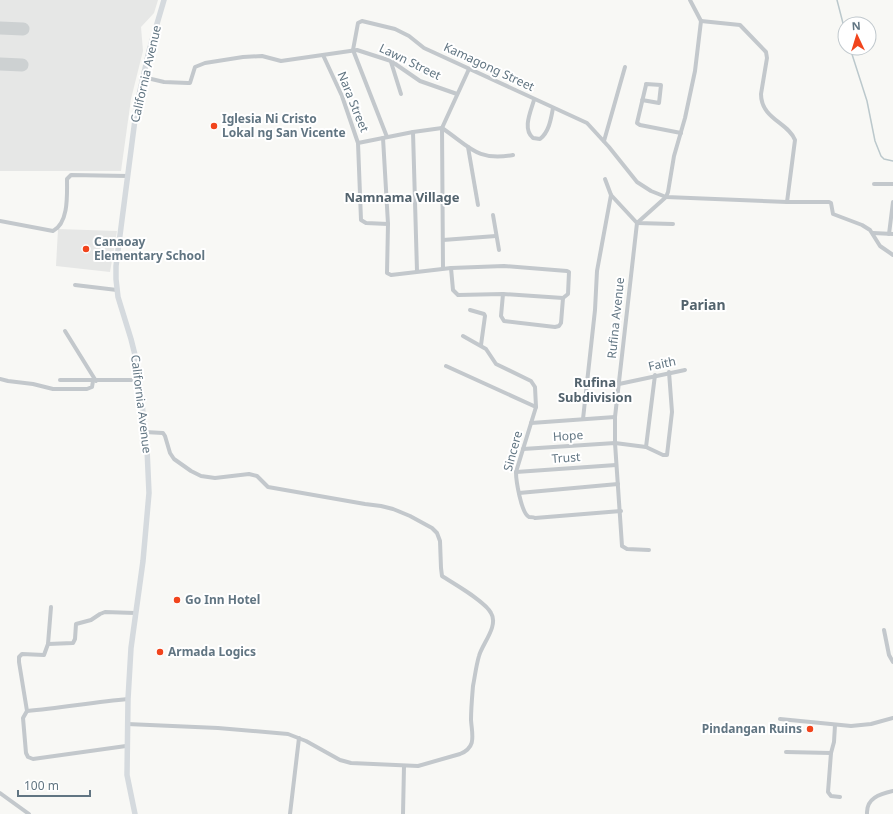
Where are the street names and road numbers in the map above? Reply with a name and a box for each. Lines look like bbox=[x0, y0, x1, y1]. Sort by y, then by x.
street label: California Avenue bbox=[126, 23, 165, 124]
street label: Kamagong Street bbox=[441, 38, 538, 95]
street label: Lawn Street bbox=[377, 39, 444, 84]
street label: Nara Street bbox=[334, 69, 374, 135]
street label: Rufina Avenue bbox=[603, 276, 628, 359]
street label: Faith bbox=[647, 352, 677, 375]
street label: California Avenue bbox=[127, 354, 156, 455]
street label: Hope bbox=[552, 426, 584, 445]
street label: Sincere bbox=[499, 429, 526, 473]
street label: Trust bbox=[551, 448, 581, 467]

